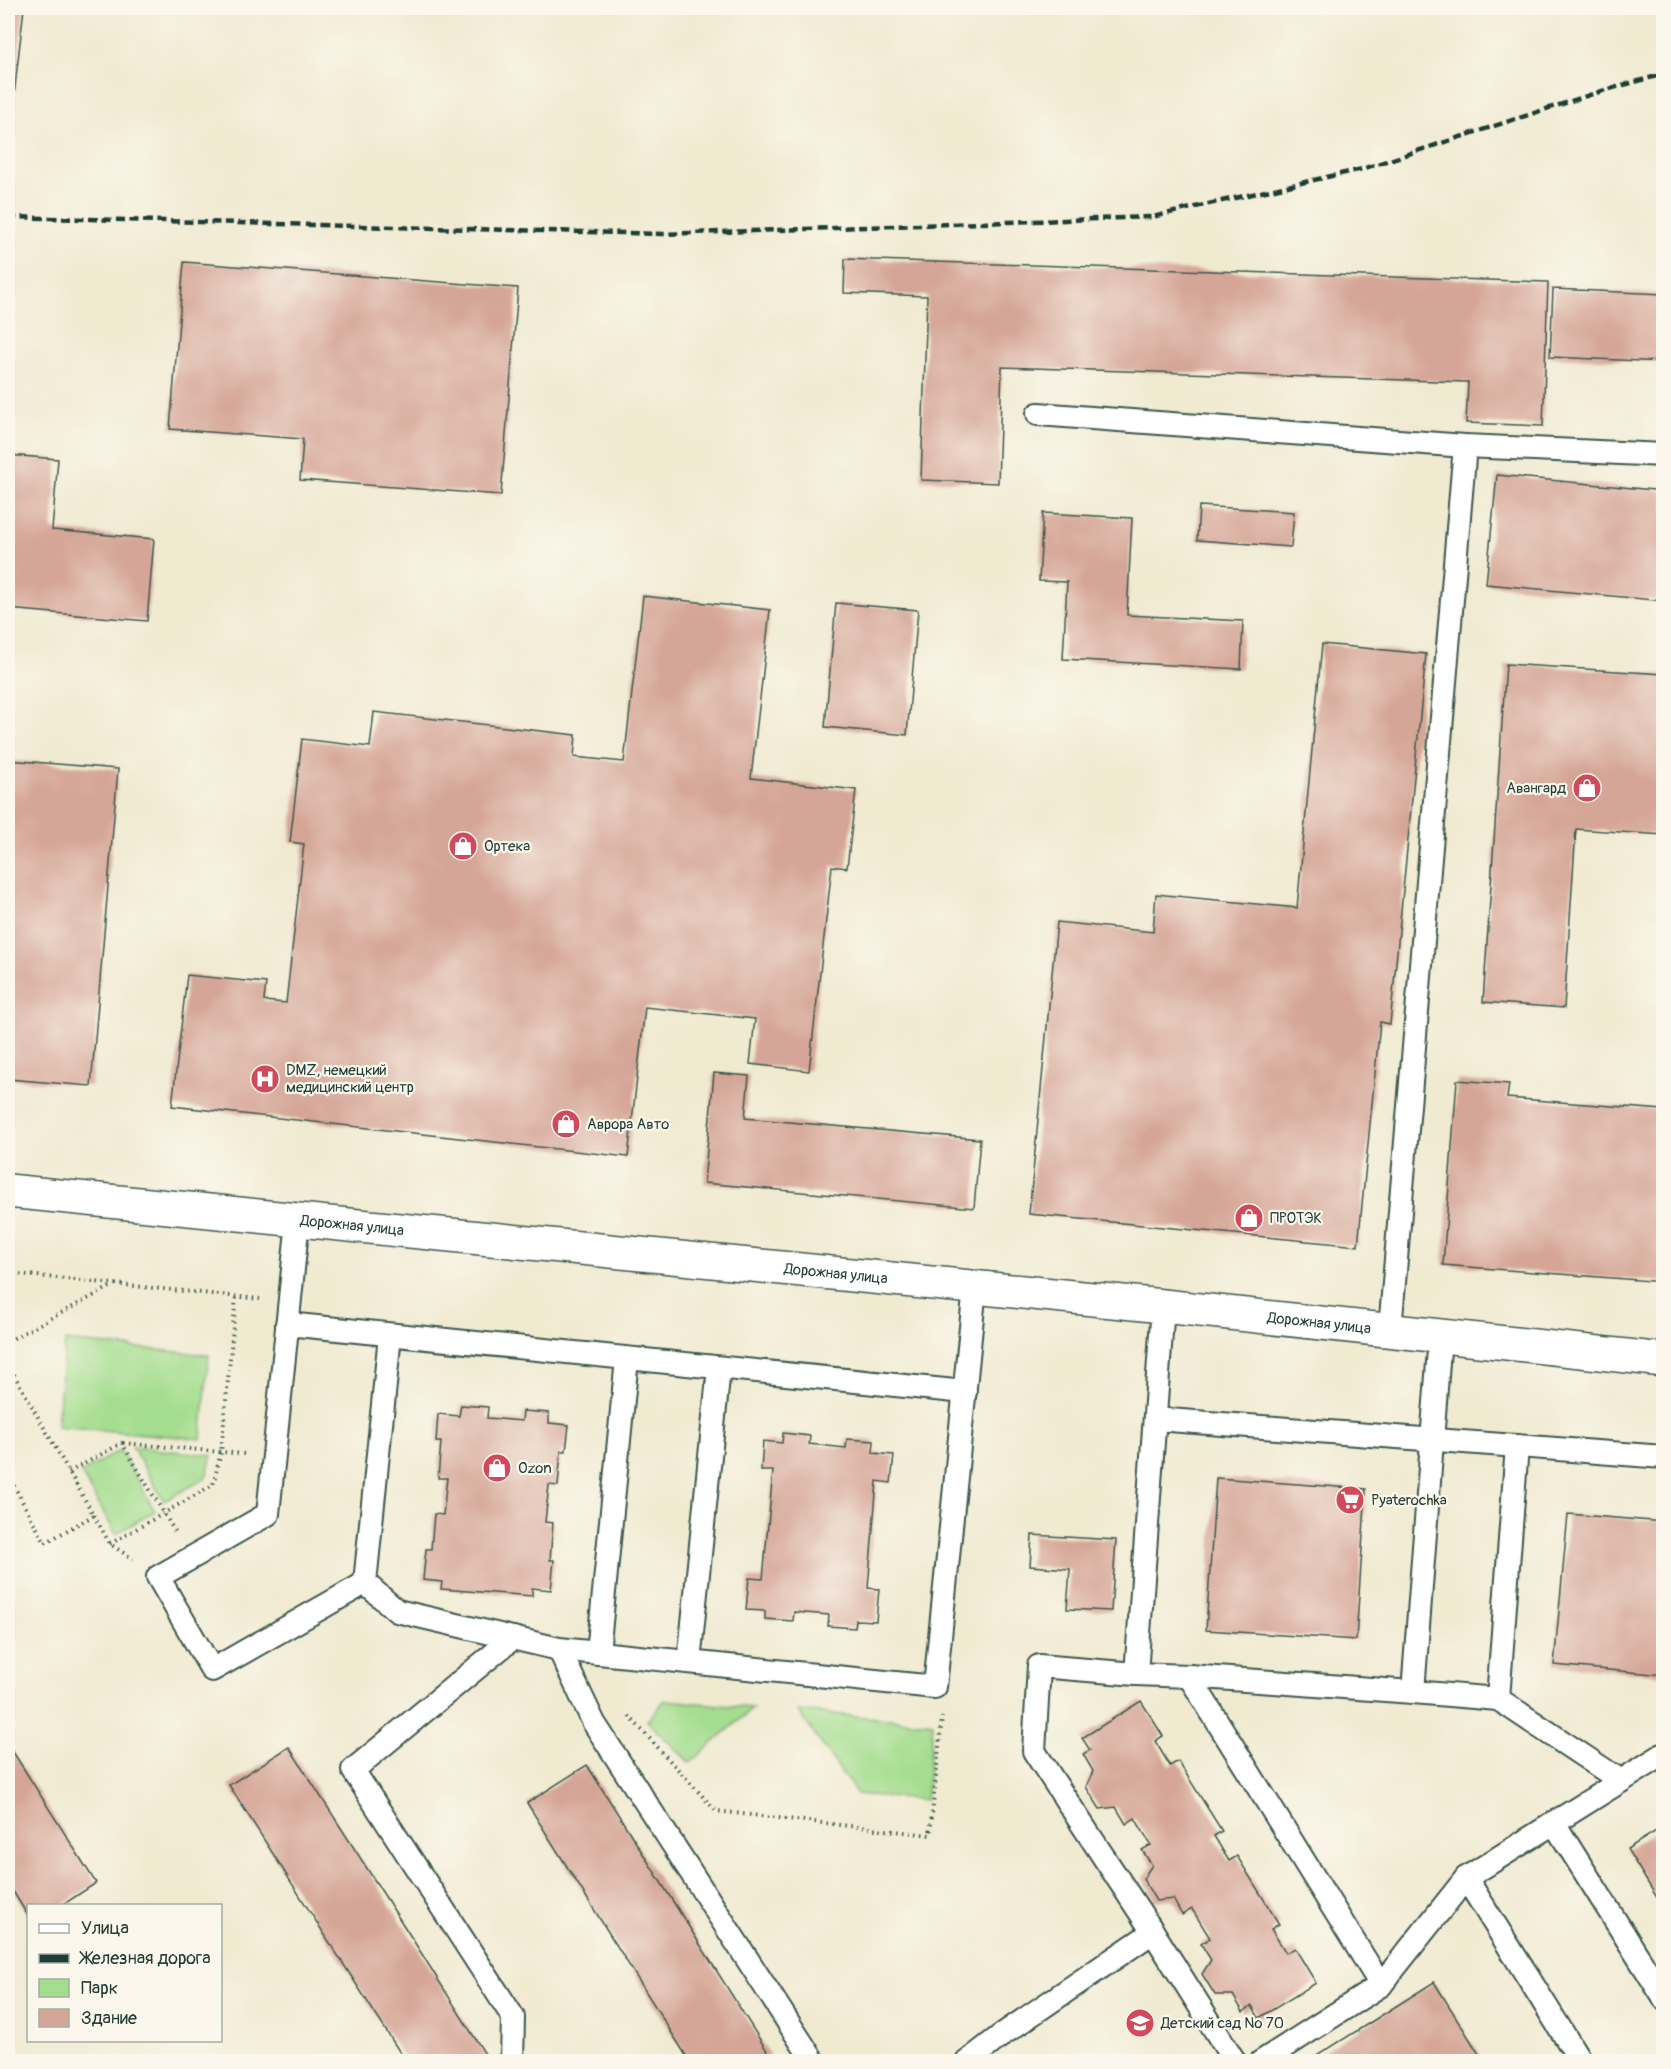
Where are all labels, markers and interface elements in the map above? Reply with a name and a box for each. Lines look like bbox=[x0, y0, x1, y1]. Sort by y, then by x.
shop icon: Авангард bbox=[1571, 772, 1603, 804]
place label: Авангард bbox=[1506, 779, 1566, 798]
shop icon: Ортека bbox=[447, 830, 479, 862]
place label: Ортека bbox=[484, 837, 530, 856]
place label: DMZ, немецкий медицинский центр bbox=[286, 1061, 414, 1097]
hospital icon: DMZ, немецкий медицинский центр bbox=[249, 1063, 281, 1095]
shop icon: Аврора Авто bbox=[550, 1108, 582, 1140]
place label: Аврора Авто bbox=[587, 1115, 669, 1134]
shop icon: ПРОТЭК bbox=[1233, 1202, 1265, 1234]
place label: ПРОТЭК bbox=[1270, 1209, 1322, 1228]
street label: Дорожная улица bbox=[299, 1211, 405, 1240]
street label: Дорожная улица bbox=[782, 1259, 889, 1288]
street label: Дорожная улица bbox=[1266, 1308, 1372, 1338]
shop icon: Ozon bbox=[481, 1452, 513, 1484]
place label: Ozon bbox=[518, 1459, 552, 1478]
supermarket icon: Pyaterochka bbox=[1334, 1484, 1366, 1516]
place label: Pyaterochka bbox=[1371, 1491, 1447, 1510]
legend bbox=[27, 1904, 222, 2042]
text: Улица bbox=[81, 1917, 129, 1940]
text: Железная дорога bbox=[78, 1947, 211, 1970]
text: Парк bbox=[81, 1977, 118, 2000]
text: Здание bbox=[81, 2007, 137, 2030]
school or university icon: Детский сад № 70 bbox=[1124, 2007, 1156, 2039]
place label: Детский сад № 70 bbox=[1160, 2014, 1284, 2033]

